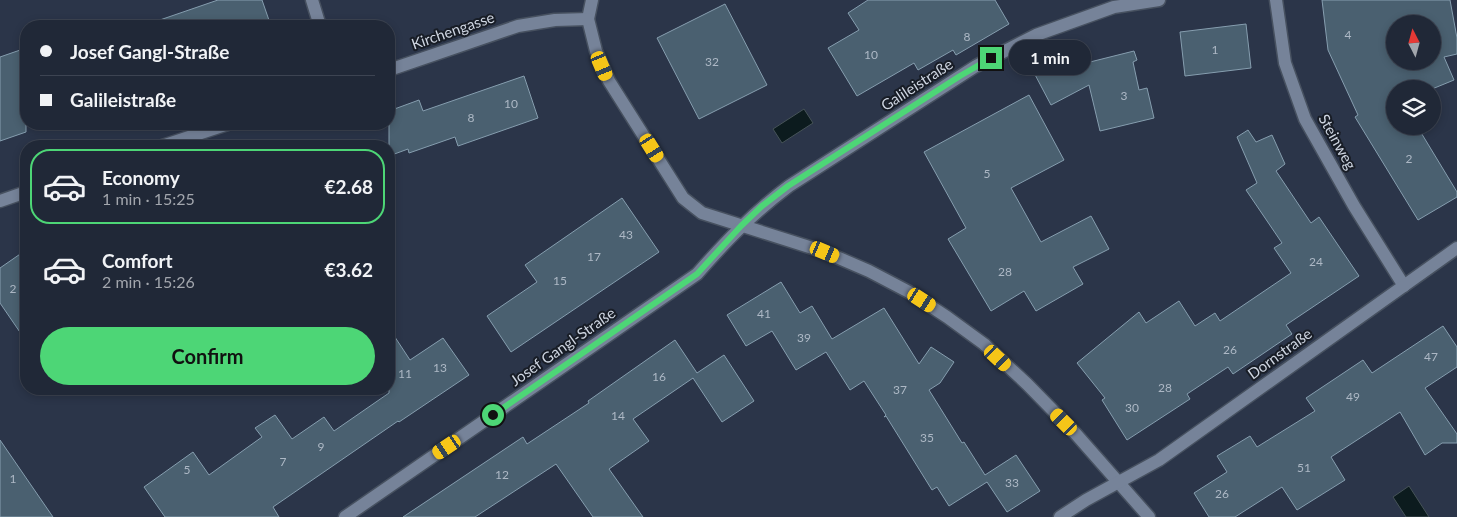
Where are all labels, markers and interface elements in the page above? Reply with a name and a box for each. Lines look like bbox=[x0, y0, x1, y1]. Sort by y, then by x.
street label: Kirchengasse bbox=[409, 7, 497, 53]
north arrow bbox=[1386, 15, 1441, 70]
map controls bbox=[1386, 15, 1441, 135]
house number: 4 bbox=[1345, 27, 1352, 42]
house number: 8 bbox=[964, 29, 971, 44]
text: Josef Gangl-Straße bbox=[70, 40, 229, 63]
callout: 1 min bbox=[1008, 40, 1091, 76]
house number: 1 bbox=[1212, 42, 1219, 57]
house number: 10 bbox=[864, 47, 878, 62]
route end bbox=[980, 47, 1002, 69]
text: 1 min bbox=[1030, 48, 1070, 67]
car bbox=[589, 49, 614, 83]
house number: 32 bbox=[705, 54, 719, 69]
street label: Galileistraße bbox=[877, 54, 956, 114]
button: layers bbox=[1386, 80, 1441, 135]
text: Galileistraße bbox=[70, 88, 176, 111]
house number: 3 bbox=[1121, 88, 1128, 103]
house number: 10 bbox=[504, 96, 518, 111]
house number: 8 bbox=[468, 110, 475, 125]
street label: Steinweg bbox=[1315, 111, 1360, 172]
car bbox=[637, 131, 666, 165]
house number: 2 bbox=[1406, 151, 1413, 166]
icon: car bbox=[42, 164, 87, 209]
text: Economy bbox=[102, 166, 180, 189]
house number: 5 bbox=[984, 166, 991, 181]
text: €2.68 bbox=[324, 175, 373, 198]
text: 1 min · 15:25 bbox=[102, 189, 195, 208]
house number: 43 bbox=[619, 227, 633, 242]
car bbox=[808, 239, 841, 265]
icon: car bbox=[42, 247, 87, 292]
text: Comfort bbox=[102, 249, 173, 272]
house number: 17 bbox=[587, 249, 601, 264]
house number: 24 bbox=[1309, 254, 1323, 269]
text: €3.62 bbox=[324, 258, 373, 281]
house number: 28 bbox=[998, 264, 1012, 279]
text: 2 min · 15:26 bbox=[102, 272, 195, 291]
house number: 15 bbox=[553, 273, 567, 288]
house number: 2 bbox=[10, 281, 17, 296]
car bbox=[905, 286, 938, 314]
street label: Josef Gangl-Straße bbox=[506, 303, 618, 389]
house number: 41 bbox=[757, 306, 771, 321]
street label: Dornstraße bbox=[1244, 324, 1315, 382]
button: Confirm bbox=[40, 327, 375, 385]
house number: 39 bbox=[797, 330, 811, 345]
car bbox=[981, 342, 1014, 374]
house number: 26 bbox=[1223, 342, 1237, 357]
house number: 47 bbox=[1424, 349, 1438, 364]
house number: 13 bbox=[433, 360, 447, 375]
house number: 11 bbox=[398, 366, 412, 381]
house number: 16 bbox=[652, 369, 666, 384]
house number: 28 bbox=[1158, 380, 1172, 395]
house number: 37 bbox=[893, 382, 907, 397]
house number: 49 bbox=[1346, 389, 1360, 404]
house number: 30 bbox=[1125, 400, 1139, 415]
route start bbox=[482, 404, 504, 426]
car bbox=[1048, 406, 1079, 438]
house number: 14 bbox=[611, 408, 625, 423]
house number: 35 bbox=[920, 430, 934, 445]
car bbox=[430, 432, 463, 462]
house number: 9 bbox=[318, 439, 325, 454]
house number: 7 bbox=[280, 454, 287, 469]
house number: 51 bbox=[1297, 460, 1311, 475]
house number: 5 bbox=[184, 462, 191, 477]
house number: 12 bbox=[495, 467, 509, 482]
house number: 1 bbox=[10, 471, 17, 486]
house number: 33 bbox=[1005, 475, 1019, 490]
house number: 26 bbox=[1215, 486, 1229, 501]

